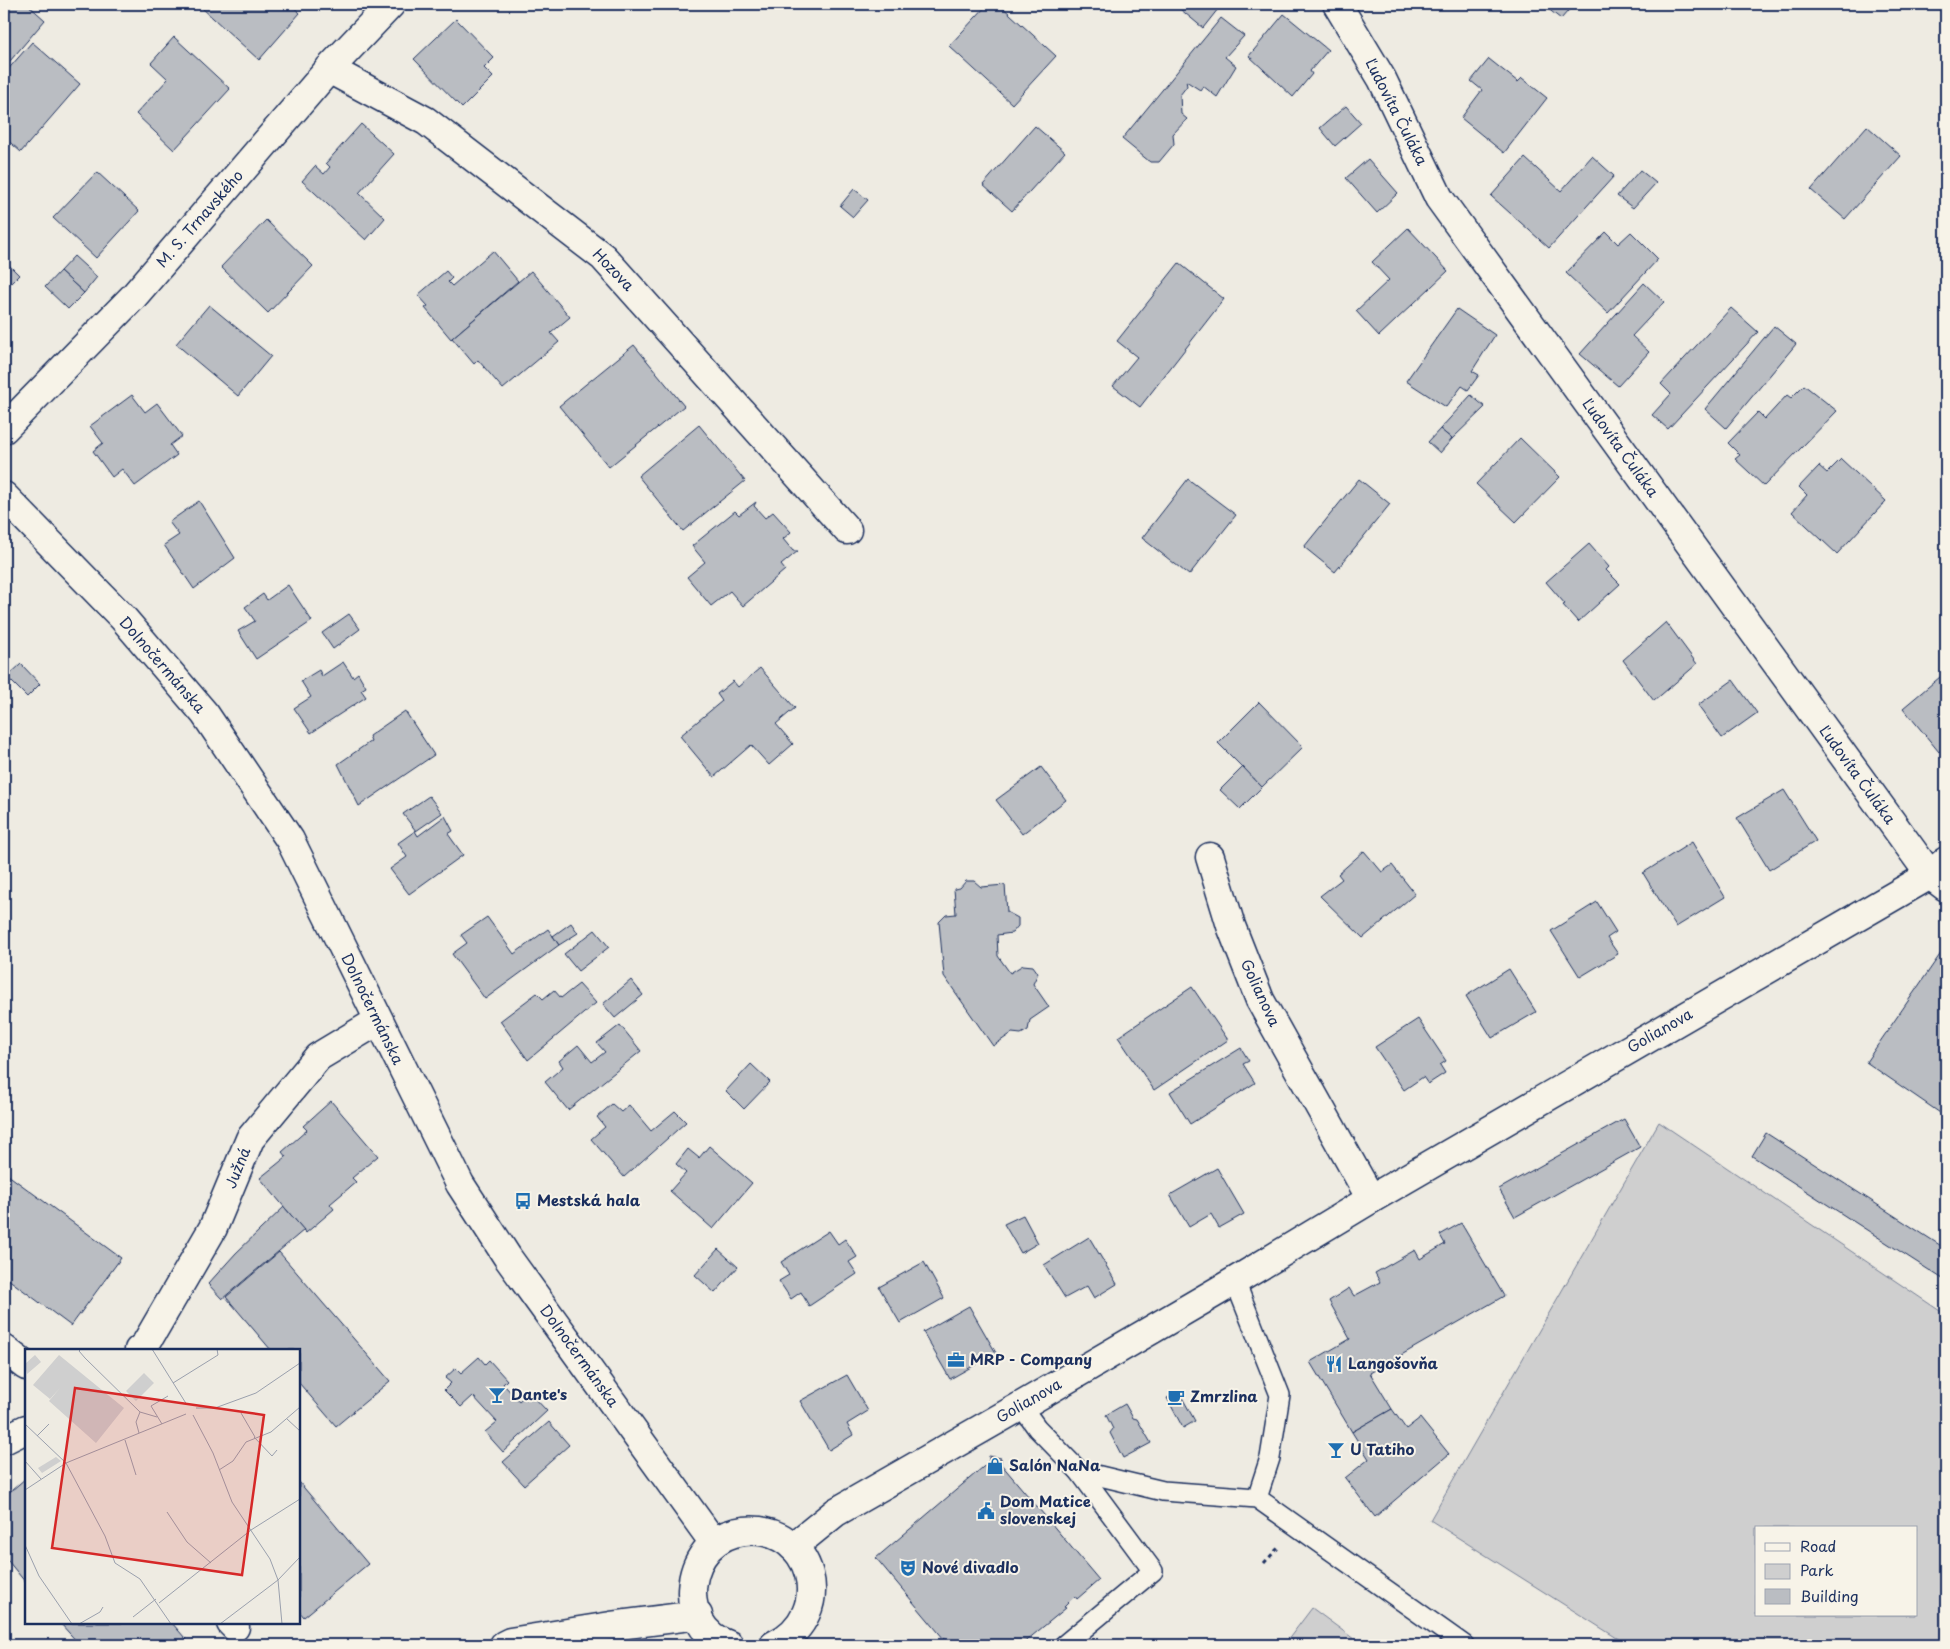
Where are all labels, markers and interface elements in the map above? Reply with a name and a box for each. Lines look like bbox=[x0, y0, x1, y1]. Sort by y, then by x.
street label: Ľudovíta Čuláka bbox=[1360, 54, 1434, 169]
street label: M. S. Trnavského bbox=[150, 164, 248, 272]
street label: Hozova bbox=[588, 242, 641, 296]
street label: Ľudovíta Čuláka bbox=[1577, 393, 1665, 502]
street label: Dolnočermánska bbox=[114, 610, 212, 718]
street label: Ľudovíta Čuláka bbox=[1814, 720, 1902, 829]
street label: Dolnočermánska bbox=[336, 948, 411, 1069]
street label: Golianova bbox=[1236, 955, 1287, 1031]
street label: Golianova bbox=[1622, 1001, 1697, 1058]
street label: Južná bbox=[218, 1143, 256, 1192]
place label: Mestská hala bbox=[537, 1188, 641, 1211]
bus stop icon: Mestská hala bbox=[513, 1191, 533, 1211]
street label: Dolnočermánska bbox=[535, 1299, 626, 1412]
place label: MRP - Company bbox=[970, 1347, 1092, 1370]
inset map bbox=[25, 1349, 300, 1624]
office icon: MRP - Company bbox=[946, 1350, 966, 1370]
place label: Langošovňa bbox=[1348, 1351, 1439, 1374]
restaurant icon: Langošovňa bbox=[1324, 1354, 1344, 1374]
street label: Golianova bbox=[991, 1371, 1066, 1428]
place label: Dante's bbox=[511, 1382, 567, 1405]
place label: Zmrzlina bbox=[1190, 1384, 1258, 1407]
bar icon: Dante's bbox=[487, 1385, 507, 1405]
cafe icon: Zmrzlina bbox=[1166, 1387, 1186, 1407]
place label: U Tatiho bbox=[1350, 1437, 1415, 1460]
bar icon: U Tatiho bbox=[1326, 1440, 1346, 1460]
place label: Salón NaNa bbox=[1009, 1453, 1101, 1476]
shop icon: Salón NaNa bbox=[985, 1456, 1005, 1476]
place label: Dom Matice slovenskej bbox=[1000, 1489, 1091, 1529]
public building icon: Dom Matice slovenskej bbox=[976, 1501, 996, 1521]
legend bbox=[1755, 1526, 1918, 1616]
text: Road bbox=[1800, 1534, 1836, 1557]
place label: Nové divadlo bbox=[922, 1555, 1019, 1578]
theatre icon: Nové divadlo bbox=[898, 1558, 918, 1578]
text: Park bbox=[1800, 1558, 1834, 1581]
text: Building bbox=[1800, 1584, 1859, 1607]

